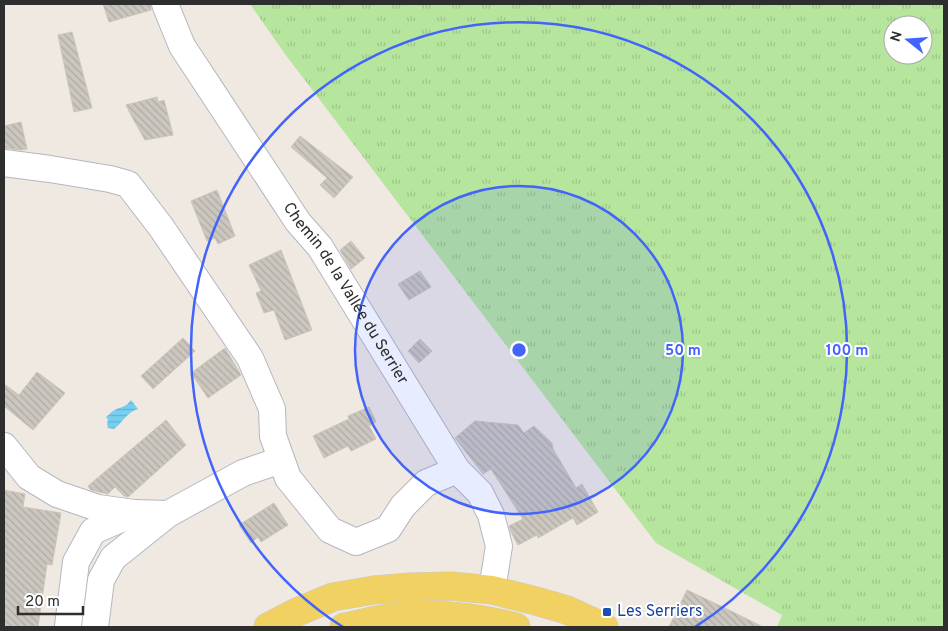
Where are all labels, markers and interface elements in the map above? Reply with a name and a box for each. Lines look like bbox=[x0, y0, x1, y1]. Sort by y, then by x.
north arrow bbox=[883, 15, 933, 65]
text: N bbox=[887, 29, 907, 44]
street label: Chemin de la Vallée du Serrier bbox=[278, 199, 412, 388]
centre of rings bbox=[510, 341, 528, 359]
text: 50 m bbox=[665, 342, 701, 361]
text: 100 m bbox=[826, 342, 868, 361]
scale bar bbox=[18, 584, 82, 616]
text: 20 m bbox=[25, 593, 60, 612]
place label: Les Serriers bbox=[617, 602, 702, 622]
marker: Les Serriers bbox=[601, 606, 613, 618]

